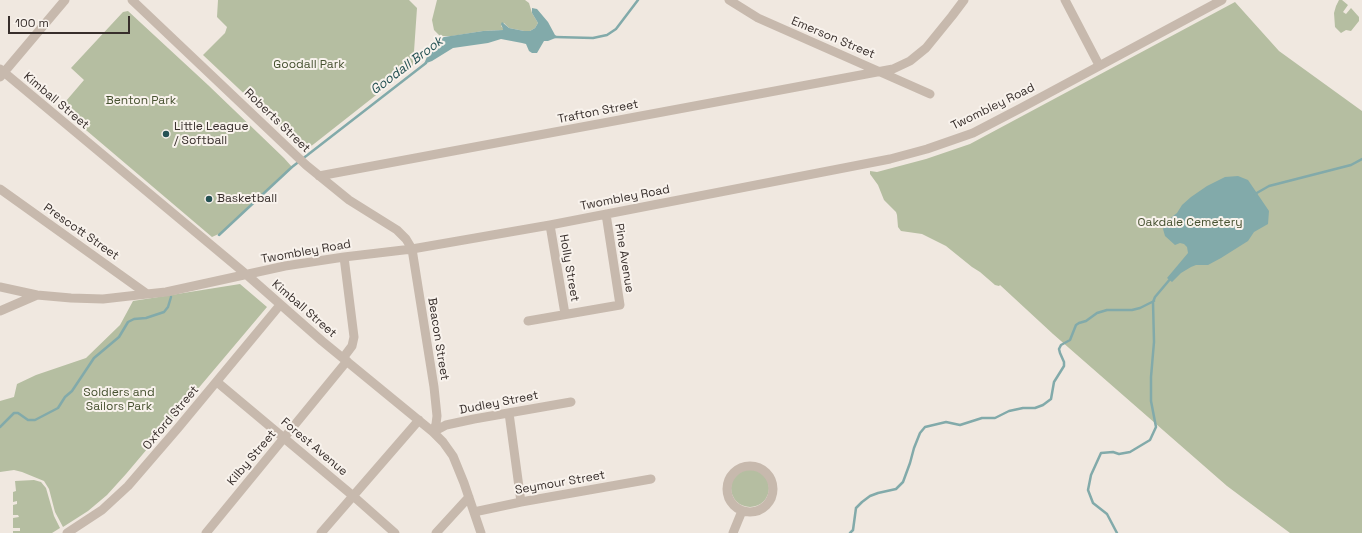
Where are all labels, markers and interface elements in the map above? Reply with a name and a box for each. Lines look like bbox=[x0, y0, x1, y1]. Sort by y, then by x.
scale bar bbox=[10, 8, 132, 34]
street label: Emerson Street bbox=[789, 14, 877, 62]
text: 100 m bbox=[15, 15, 49, 31]
water label: Goodall Brook bbox=[368, 34, 446, 98]
park label: Goodall Park bbox=[273, 58, 345, 72]
street label: Kimball Street bbox=[20, 70, 92, 132]
street label: Twombley Road bbox=[949, 81, 1037, 133]
street label: Roberts Street bbox=[241, 86, 313, 156]
park label: Benton Park bbox=[106, 94, 176, 108]
street label: Trafton Street bbox=[556, 97, 640, 127]
place label: Little League / Softball bbox=[174, 120, 249, 148]
marker: Little League / Softball bbox=[161, 129, 171, 139]
street label: Twombley Road bbox=[579, 182, 671, 214]
place label: Basketball bbox=[217, 192, 277, 206]
marker: Basketball bbox=[204, 194, 214, 204]
street label: Prescott Street bbox=[41, 201, 121, 263]
park label: Oakdale Cemetery bbox=[1137, 216, 1243, 230]
street label: Pine Avenue bbox=[611, 222, 637, 294]
street label: Holly Street bbox=[556, 233, 582, 303]
street label: Twombley Road bbox=[260, 237, 352, 267]
street label: Kimball Street bbox=[269, 277, 339, 341]
street label: Beacon Street bbox=[424, 297, 452, 381]
street label: Oxford Street bbox=[140, 383, 202, 453]
park label: Soldiers and Sailors Park bbox=[83, 386, 155, 414]
street label: Dudley Street bbox=[458, 388, 540, 418]
street label: Forest Avenue bbox=[278, 415, 350, 479]
street label: Kilby Street bbox=[225, 427, 279, 489]
street label: Seymour Street bbox=[514, 468, 606, 498]

